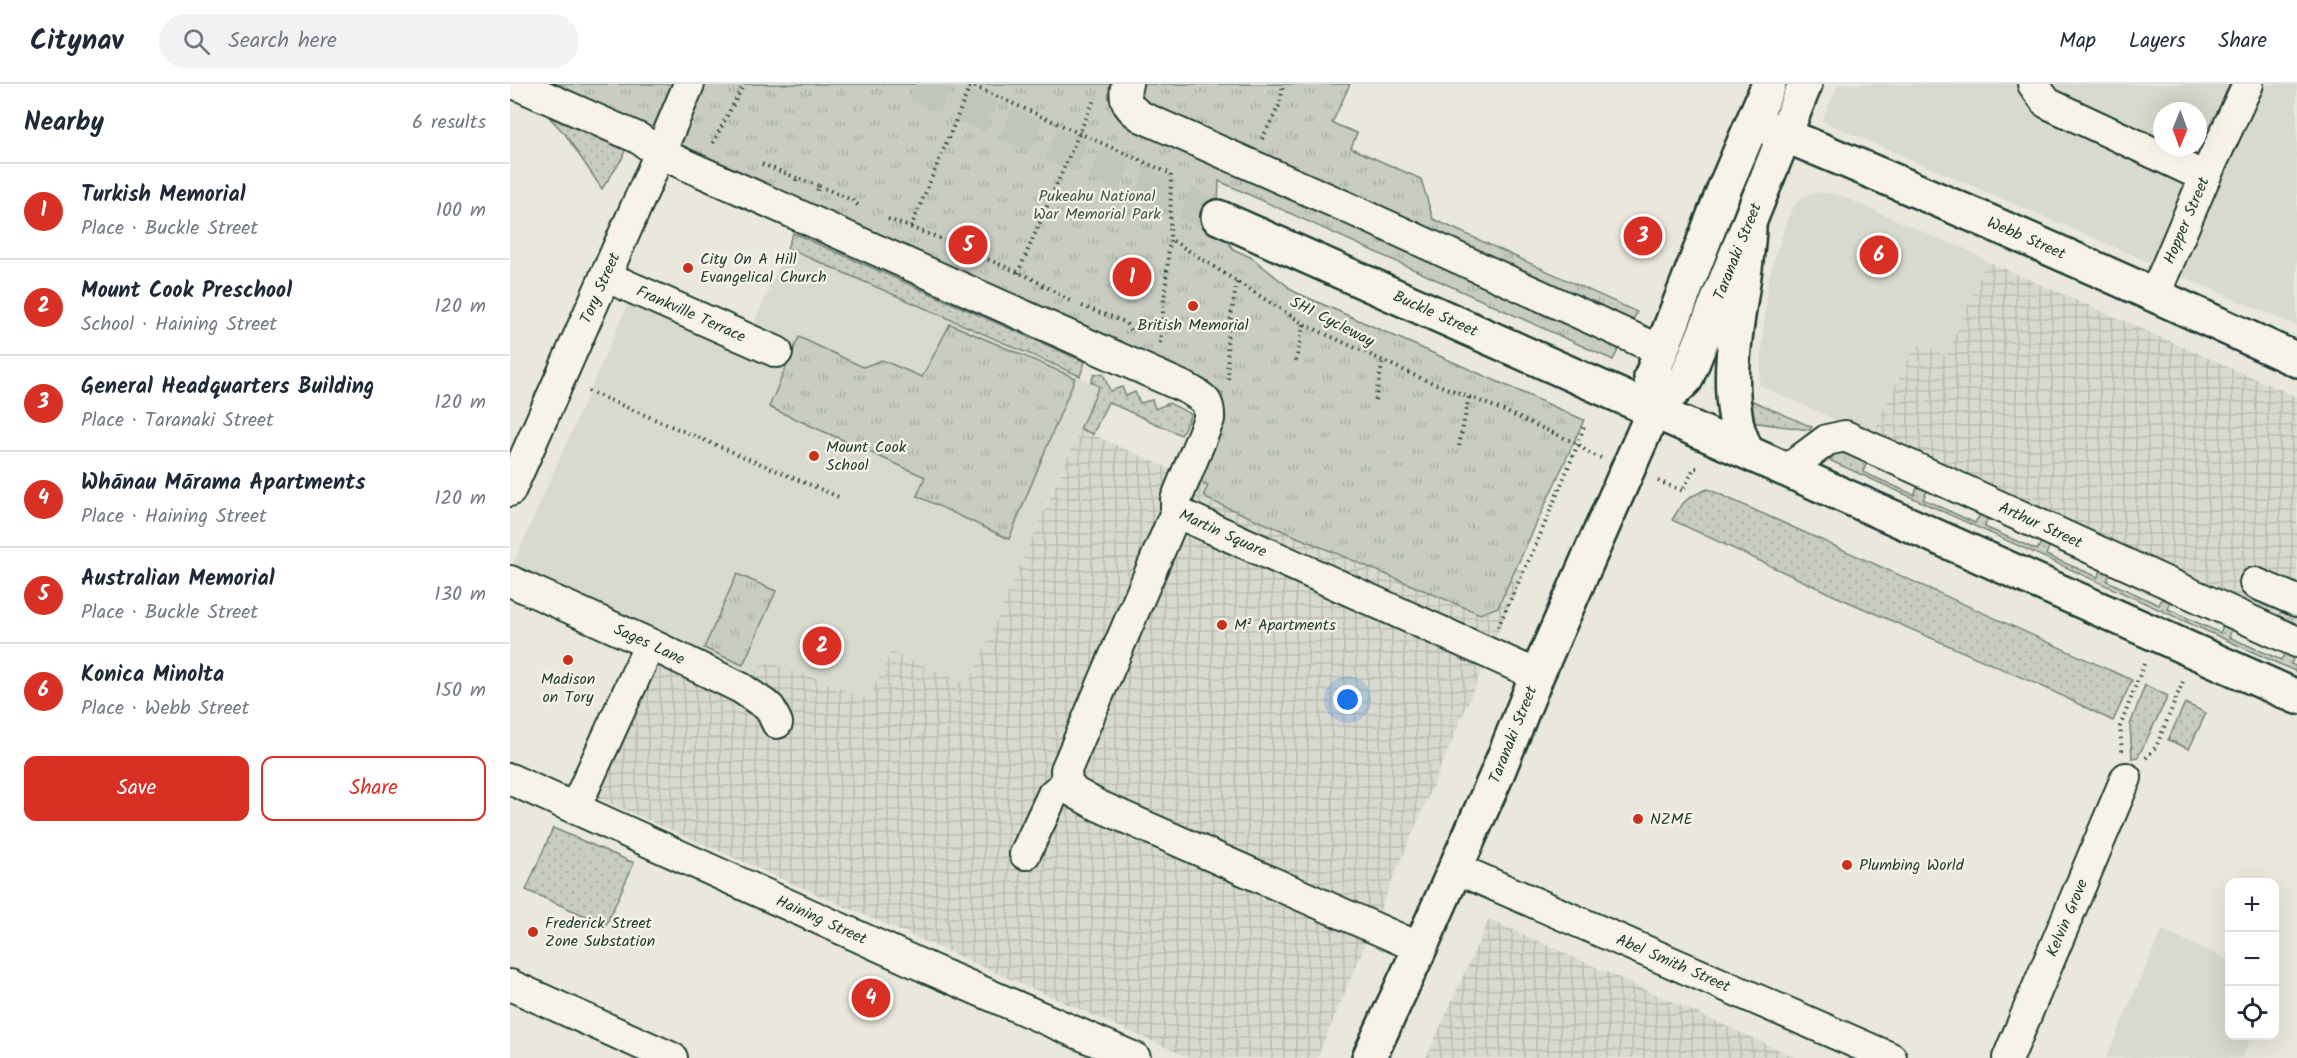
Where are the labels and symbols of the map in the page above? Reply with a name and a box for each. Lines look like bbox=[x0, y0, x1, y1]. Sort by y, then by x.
north arrow bbox=[2153, 102, 2207, 156]
street label: Hopper Street bbox=[2157, 172, 2216, 268]
park label: Pukeahu National War Memorial Park bbox=[1033, 184, 1161, 227]
street label: Taranaki Street bbox=[1707, 198, 1769, 304]
street label: Webb Street bbox=[1983, 210, 2070, 267]
pin: 3 bbox=[1624, 214, 1662, 258]
pin: 5 bbox=[948, 222, 988, 268]
pin: 6 bbox=[1860, 232, 1898, 278]
place label: City On A Hill Evangelical Church bbox=[700, 247, 826, 290]
street label: Tory Street bbox=[573, 248, 627, 328]
pin: 1 bbox=[1112, 254, 1152, 300]
marker: City On A Hill Evangelical Church bbox=[681, 261, 695, 275]
street label: Frankville Terrace bbox=[632, 279, 750, 349]
street label: Buckle Street bbox=[1389, 284, 1483, 344]
street label: SH1 Cycleway bbox=[1285, 290, 1379, 354]
marker: British Memorial bbox=[1186, 299, 1200, 313]
place label: British Memorial bbox=[1137, 313, 1249, 338]
place label: Mount Cook School bbox=[826, 435, 907, 478]
marker: Mount Cook School bbox=[807, 449, 821, 463]
street label: Arthur Street bbox=[1995, 495, 2087, 555]
street label: Martin Square bbox=[1175, 502, 1271, 564]
place label: M² Apartments bbox=[1234, 613, 1336, 638]
street label: Sages Lane bbox=[610, 617, 689, 672]
marker: M² Apartments bbox=[1215, 618, 1229, 632]
pin: 2 bbox=[802, 624, 842, 668]
marker: Madison on Tory bbox=[561, 653, 575, 667]
place label: Madison on Tory bbox=[541, 667, 595, 710]
street label: Taranaki Street bbox=[1482, 681, 1544, 787]
your location bbox=[1333, 685, 1362, 714]
place label: NZME bbox=[1650, 807, 1693, 832]
marker: NZME bbox=[1631, 812, 1645, 826]
place label: Plumbing World bbox=[1859, 853, 1965, 878]
marker: Plumbing World bbox=[1840, 858, 1854, 872]
street label: Kelvin Grove bbox=[2040, 875, 2095, 961]
street label: Haining Street bbox=[772, 888, 872, 952]
place label: Frederick Street Zone Substation bbox=[545, 911, 655, 954]
marker: Frederick Street Zone Substation bbox=[526, 925, 540, 939]
street label: Abel Smith Street bbox=[1612, 927, 1735, 999]
pin: 4 bbox=[852, 976, 890, 1020]

